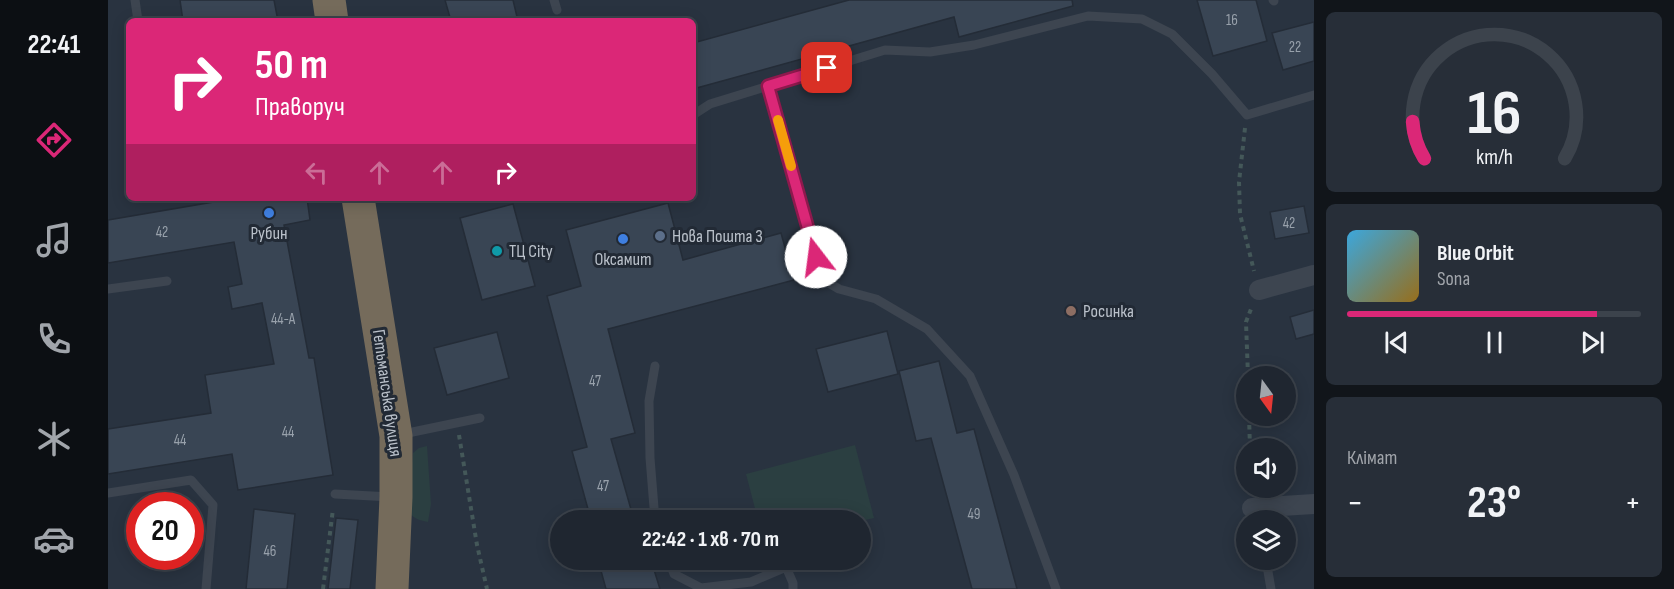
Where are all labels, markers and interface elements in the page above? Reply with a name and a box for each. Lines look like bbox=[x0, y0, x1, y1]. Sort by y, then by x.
house number: 16 bbox=[1226, 11, 1238, 30]
text: 22:41 bbox=[28, 29, 80, 61]
house number: 22 bbox=[1289, 38, 1301, 57]
text: 50 m bbox=[255, 40, 328, 91]
icon: right bbox=[156, 42, 234, 120]
pin bbox=[801, 42, 852, 93]
icon: arrive bbox=[810, 51, 843, 84]
text: 16 bbox=[1467, 77, 1521, 152]
text: Праворуч bbox=[255, 91, 345, 123]
icon: directions bbox=[33, 119, 75, 161]
text: km/h bbox=[1475, 146, 1513, 171]
icon: left bbox=[300, 156, 333, 189]
icon: ahead bbox=[363, 156, 396, 189]
icon: ahead bbox=[426, 156, 459, 189]
icon: right bbox=[489, 156, 522, 189]
marker: Рубин bbox=[262, 206, 276, 220]
house number: 42 bbox=[1283, 214, 1295, 233]
icon: music bbox=[33, 219, 75, 261]
house number: 42 bbox=[156, 223, 168, 242]
place label: Рубин bbox=[250, 223, 288, 244]
position arrow bbox=[784, 225, 848, 289]
place label: Нова Пошта 3 bbox=[672, 226, 763, 247]
marker: Нова Пошта 3 bbox=[653, 229, 667, 243]
marker: Оксамит bbox=[616, 232, 630, 246]
text: Blue Orbit bbox=[1437, 240, 1514, 267]
place label: ТЦ City bbox=[509, 241, 553, 262]
marker: ТЦ City bbox=[490, 244, 504, 258]
place label: Оксамит bbox=[594, 249, 652, 270]
text: Sona bbox=[1437, 267, 1470, 291]
place label: Росинка bbox=[1083, 301, 1134, 322]
marker: Росинка bbox=[1064, 304, 1078, 318]
house number: 44-А bbox=[271, 310, 296, 329]
icon: phone bbox=[33, 318, 75, 360]
icon: previous bbox=[1380, 326, 1413, 359]
icon: pause bbox=[1478, 326, 1511, 359]
icon: next bbox=[1576, 326, 1609, 359]
street label: Гетьманська вулиця bbox=[368, 328, 406, 458]
north arrow bbox=[1236, 366, 1296, 426]
map controls bbox=[1236, 366, 1296, 570]
house number: 47 bbox=[589, 372, 601, 391]
icon: climate bbox=[33, 418, 75, 460]
house number: 44 bbox=[282, 423, 294, 442]
house number: 44 bbox=[174, 431, 186, 450]
button: sound bbox=[1236, 438, 1296, 498]
text: Клімат bbox=[1347, 446, 1397, 470]
text: 23° bbox=[1467, 476, 1521, 531]
house number: 47 bbox=[597, 477, 609, 496]
text: − bbox=[1347, 483, 1363, 523]
text: + bbox=[1625, 483, 1641, 523]
speed limit sign: 20 bbox=[126, 492, 204, 570]
house number: 49 bbox=[968, 505, 980, 524]
button: layers bbox=[1236, 510, 1296, 570]
icon: car bbox=[33, 518, 75, 560]
text: 22:42 · 1 хв · 70 m bbox=[642, 526, 779, 553]
house number: 46 bbox=[264, 542, 276, 561]

